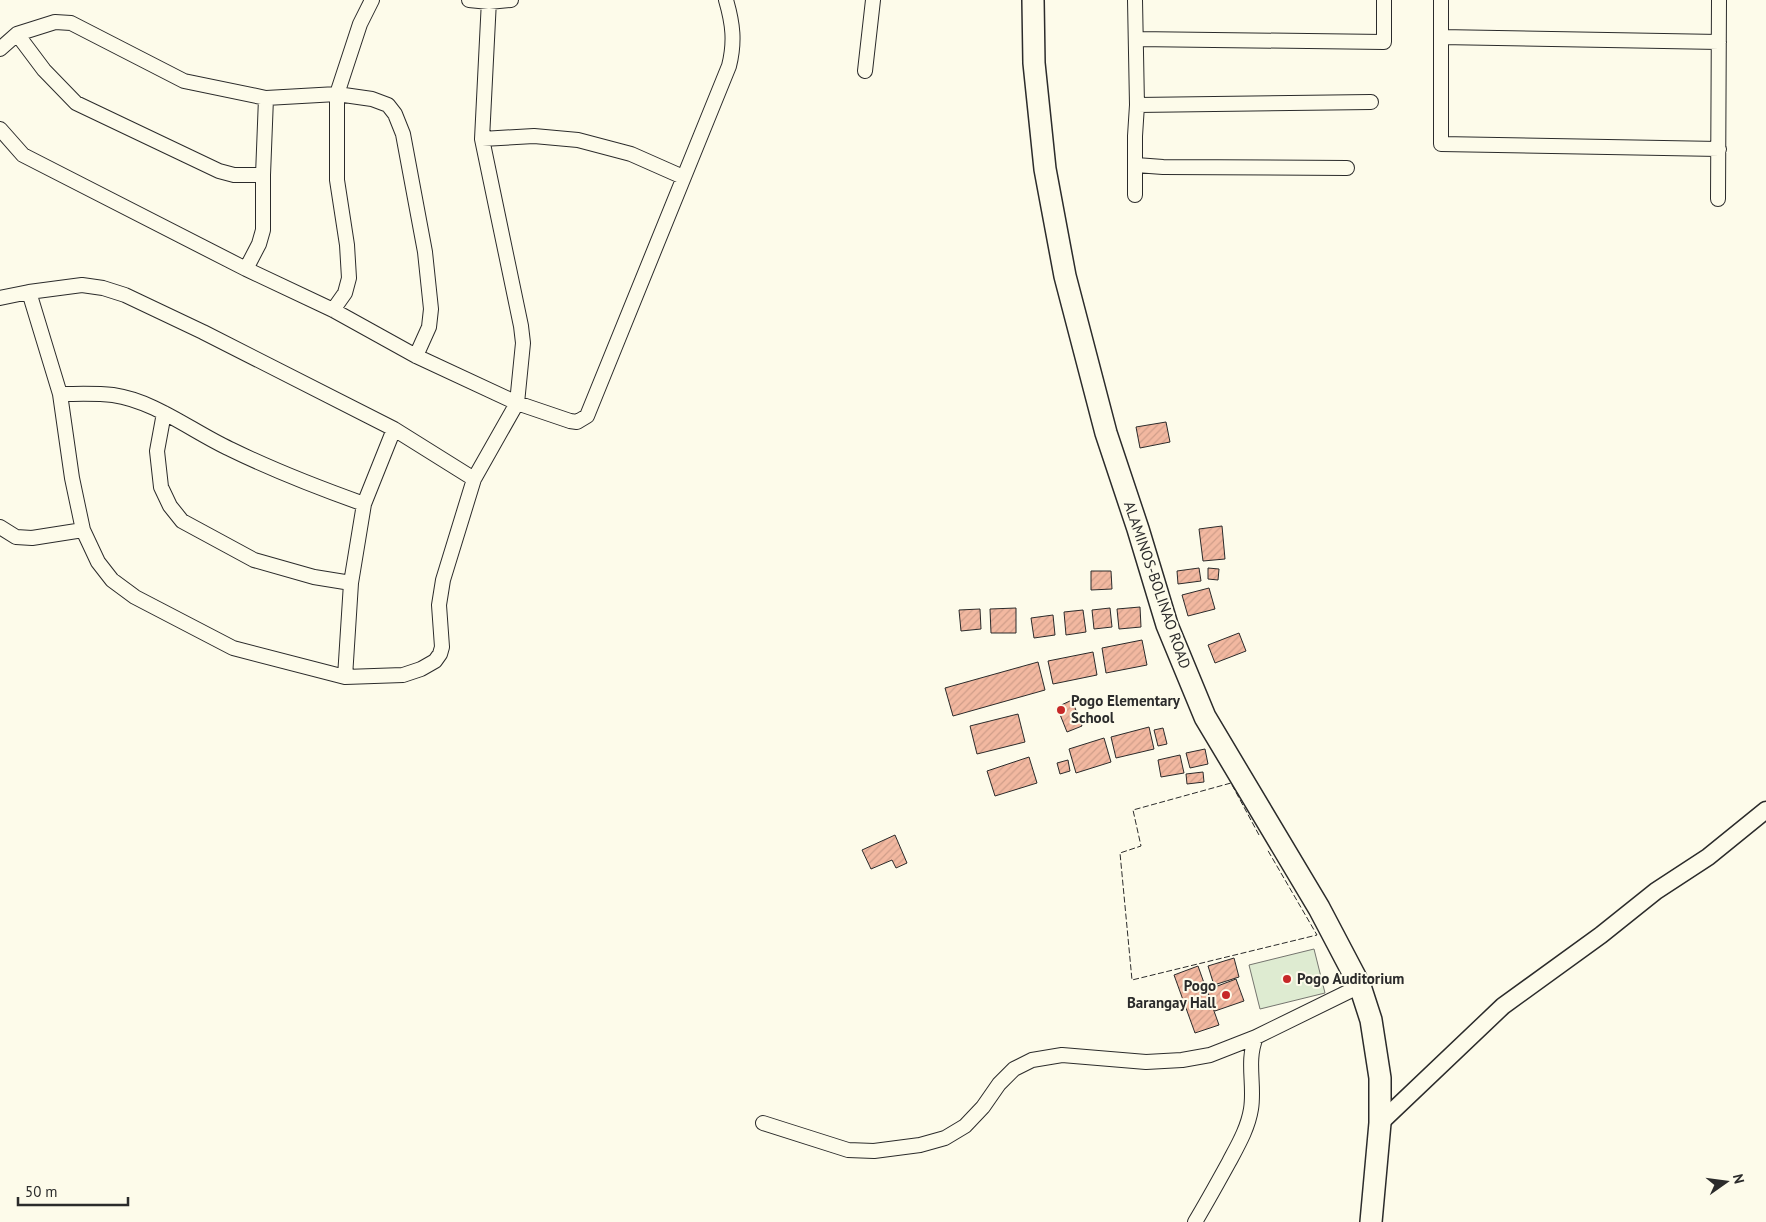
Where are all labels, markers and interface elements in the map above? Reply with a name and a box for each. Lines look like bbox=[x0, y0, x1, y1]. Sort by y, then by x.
street label: ALAMINOS-BOLINAO ROAD bbox=[1120, 499, 1195, 671]
place label: Pogo Elementary School bbox=[1071, 691, 1181, 727]
marker: Pogo Elementary School bbox=[1055, 704, 1067, 716]
place label: Pogo Auditorium bbox=[1297, 969, 1404, 988]
marker: Pogo Auditorium bbox=[1281, 973, 1293, 985]
place label: Pogo Barangay Hall bbox=[1127, 976, 1217, 1012]
marker: Pogo Barangay Hall bbox=[1220, 989, 1232, 1001]
north arrow bbox=[1701, 1157, 1751, 1207]
text: N bbox=[1729, 1172, 1748, 1185]
scale bar bbox=[18, 1174, 128, 1206]
text: 50 m bbox=[25, 1182, 58, 1201]

